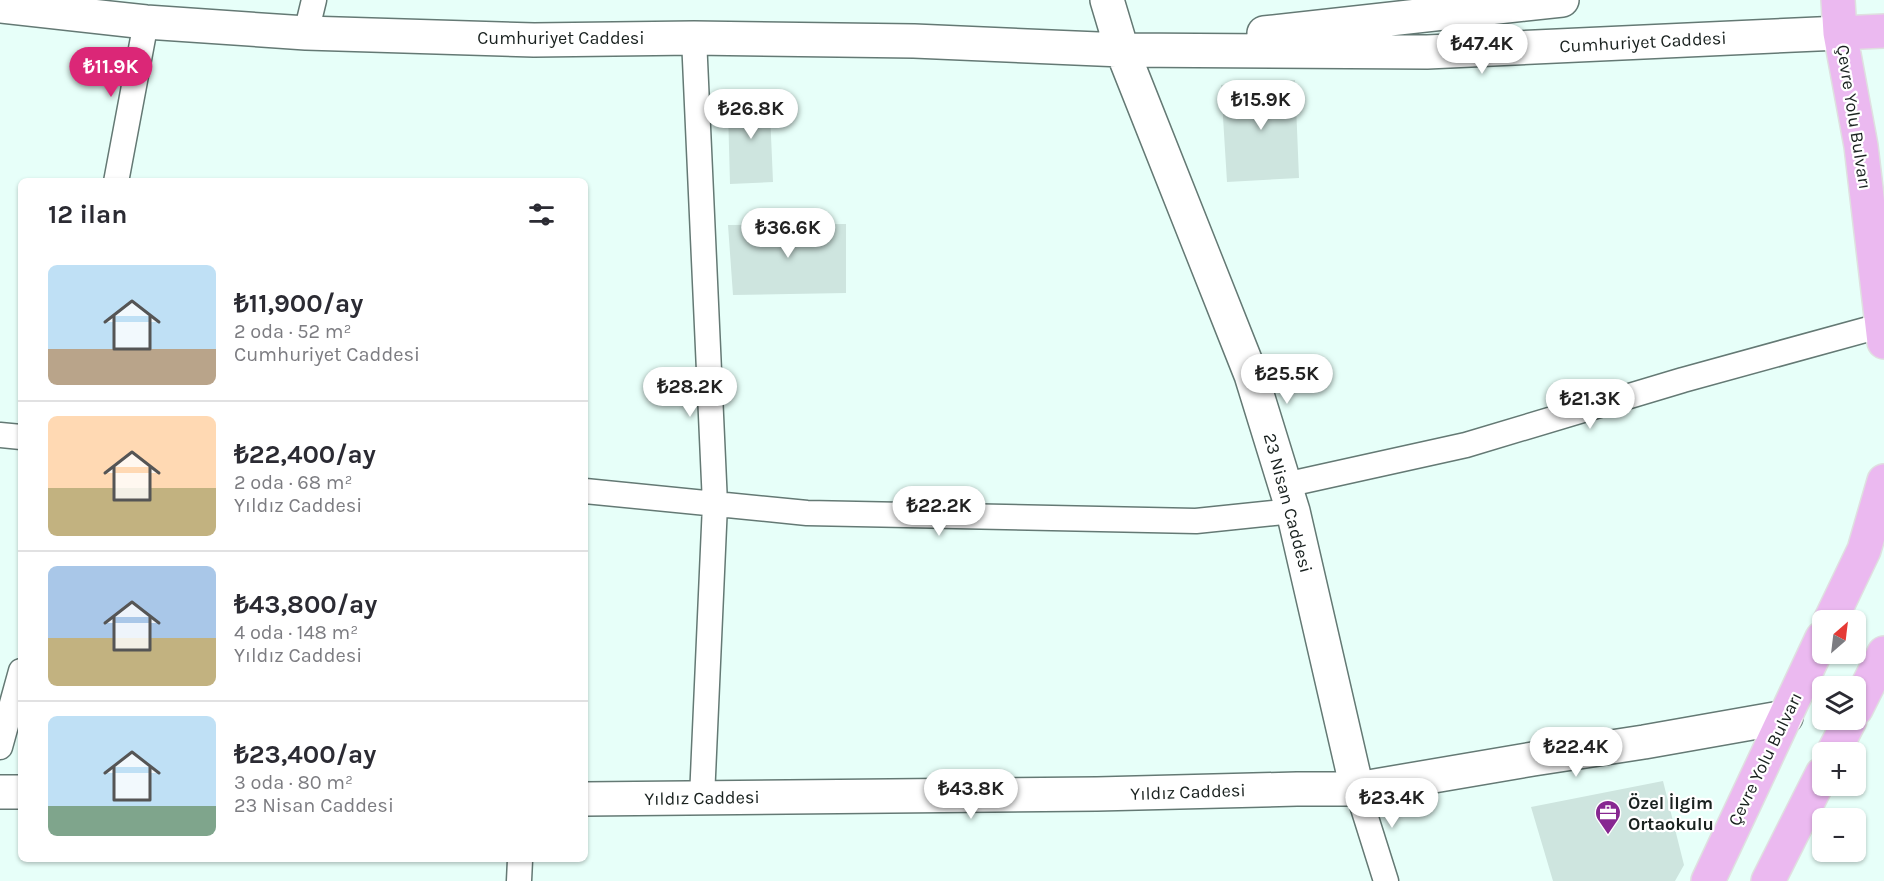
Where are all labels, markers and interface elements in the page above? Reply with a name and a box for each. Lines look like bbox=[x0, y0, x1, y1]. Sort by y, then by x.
pin: ₺47.4K bbox=[1433, 24, 1531, 75]
street label: Cumhuriyet Caddesi bbox=[477, 27, 645, 49]
street label: Cumhuriyet Caddesi bbox=[1559, 27, 1727, 57]
text: ₺47.4K bbox=[1451, 32, 1513, 55]
street label: Çevre Yolu Bulvarı bbox=[1832, 43, 1876, 191]
pin: ₺11.9K bbox=[62, 47, 160, 98]
text: ₺11.9K bbox=[83, 55, 139, 78]
pin: ₺15.9K bbox=[1212, 80, 1310, 131]
text: ₺15.9K bbox=[1231, 88, 1291, 111]
pin: ₺26.8K bbox=[702, 89, 800, 140]
text: ₺26.8K bbox=[718, 97, 784, 120]
icon: filters bbox=[525, 198, 558, 231]
text: 12 ilan bbox=[48, 199, 127, 230]
pin: ₺36.6K bbox=[739, 208, 837, 259]
text: ₺36.6K bbox=[755, 216, 821, 239]
text: ₺11,900/ay bbox=[234, 288, 363, 319]
icon: home bbox=[96, 289, 168, 361]
text: 2 oda · 52 m² bbox=[234, 320, 352, 343]
text: Cumhuriyet Caddesi bbox=[234, 343, 420, 366]
pin: ₺25.5K bbox=[1238, 354, 1336, 405]
text: ₺25.5K bbox=[1255, 362, 1319, 385]
pin: ₺28.2K bbox=[641, 367, 739, 418]
text: ₺28.2K bbox=[657, 375, 723, 398]
pin: ₺21.3K bbox=[1541, 379, 1639, 430]
text: ₺21.3K bbox=[1560, 387, 1620, 410]
street label: 23 Nisan Caddesi bbox=[1259, 431, 1317, 575]
text: ₺22,400/ay bbox=[234, 439, 376, 470]
icon: home bbox=[96, 440, 168, 512]
text: 2 oda · 68 m² bbox=[234, 471, 352, 494]
pin: ₺22.2K bbox=[890, 486, 988, 537]
text: Yıldız Caddesi bbox=[234, 494, 362, 517]
text: ₺22.2K bbox=[906, 494, 972, 517]
text: ₺43,800/ay bbox=[234, 589, 377, 620]
icon: home bbox=[96, 590, 168, 662]
north arrow bbox=[1812, 610, 1866, 664]
map controls bbox=[1812, 610, 1866, 862]
text: 4 oda · 148 m² bbox=[234, 621, 358, 644]
text: Yıldız Caddesi bbox=[234, 644, 362, 667]
button: layers bbox=[1812, 676, 1866, 730]
street label: Çevre Yolu Bulvarı bbox=[1723, 689, 1807, 829]
pin: ₺22.4K bbox=[1527, 727, 1625, 778]
text: ₺22.4K bbox=[1544, 735, 1608, 758]
text: ₺23,400/ay bbox=[234, 739, 376, 770]
icon: home bbox=[96, 740, 168, 812]
button: + bbox=[1812, 742, 1866, 796]
pin: ₺43.8K bbox=[922, 769, 1020, 820]
text: 3 oda · 80 m² bbox=[234, 771, 353, 794]
text: ₺43.8K bbox=[938, 777, 1004, 800]
pin: ₺23.4K bbox=[1343, 778, 1441, 829]
street label: Yıldız Caddesi bbox=[1130, 779, 1246, 805]
street label: Yıldız Caddesi bbox=[644, 786, 760, 810]
text: ₺23.4K bbox=[1359, 786, 1425, 809]
place label: Özel İlgim Ortaokulu bbox=[1628, 792, 1714, 835]
text: 23 Nisan Caddesi bbox=[234, 794, 394, 817]
office icon: Özel İlgim Ortaokulu bbox=[1593, 798, 1623, 836]
button: − bbox=[1812, 808, 1866, 862]

